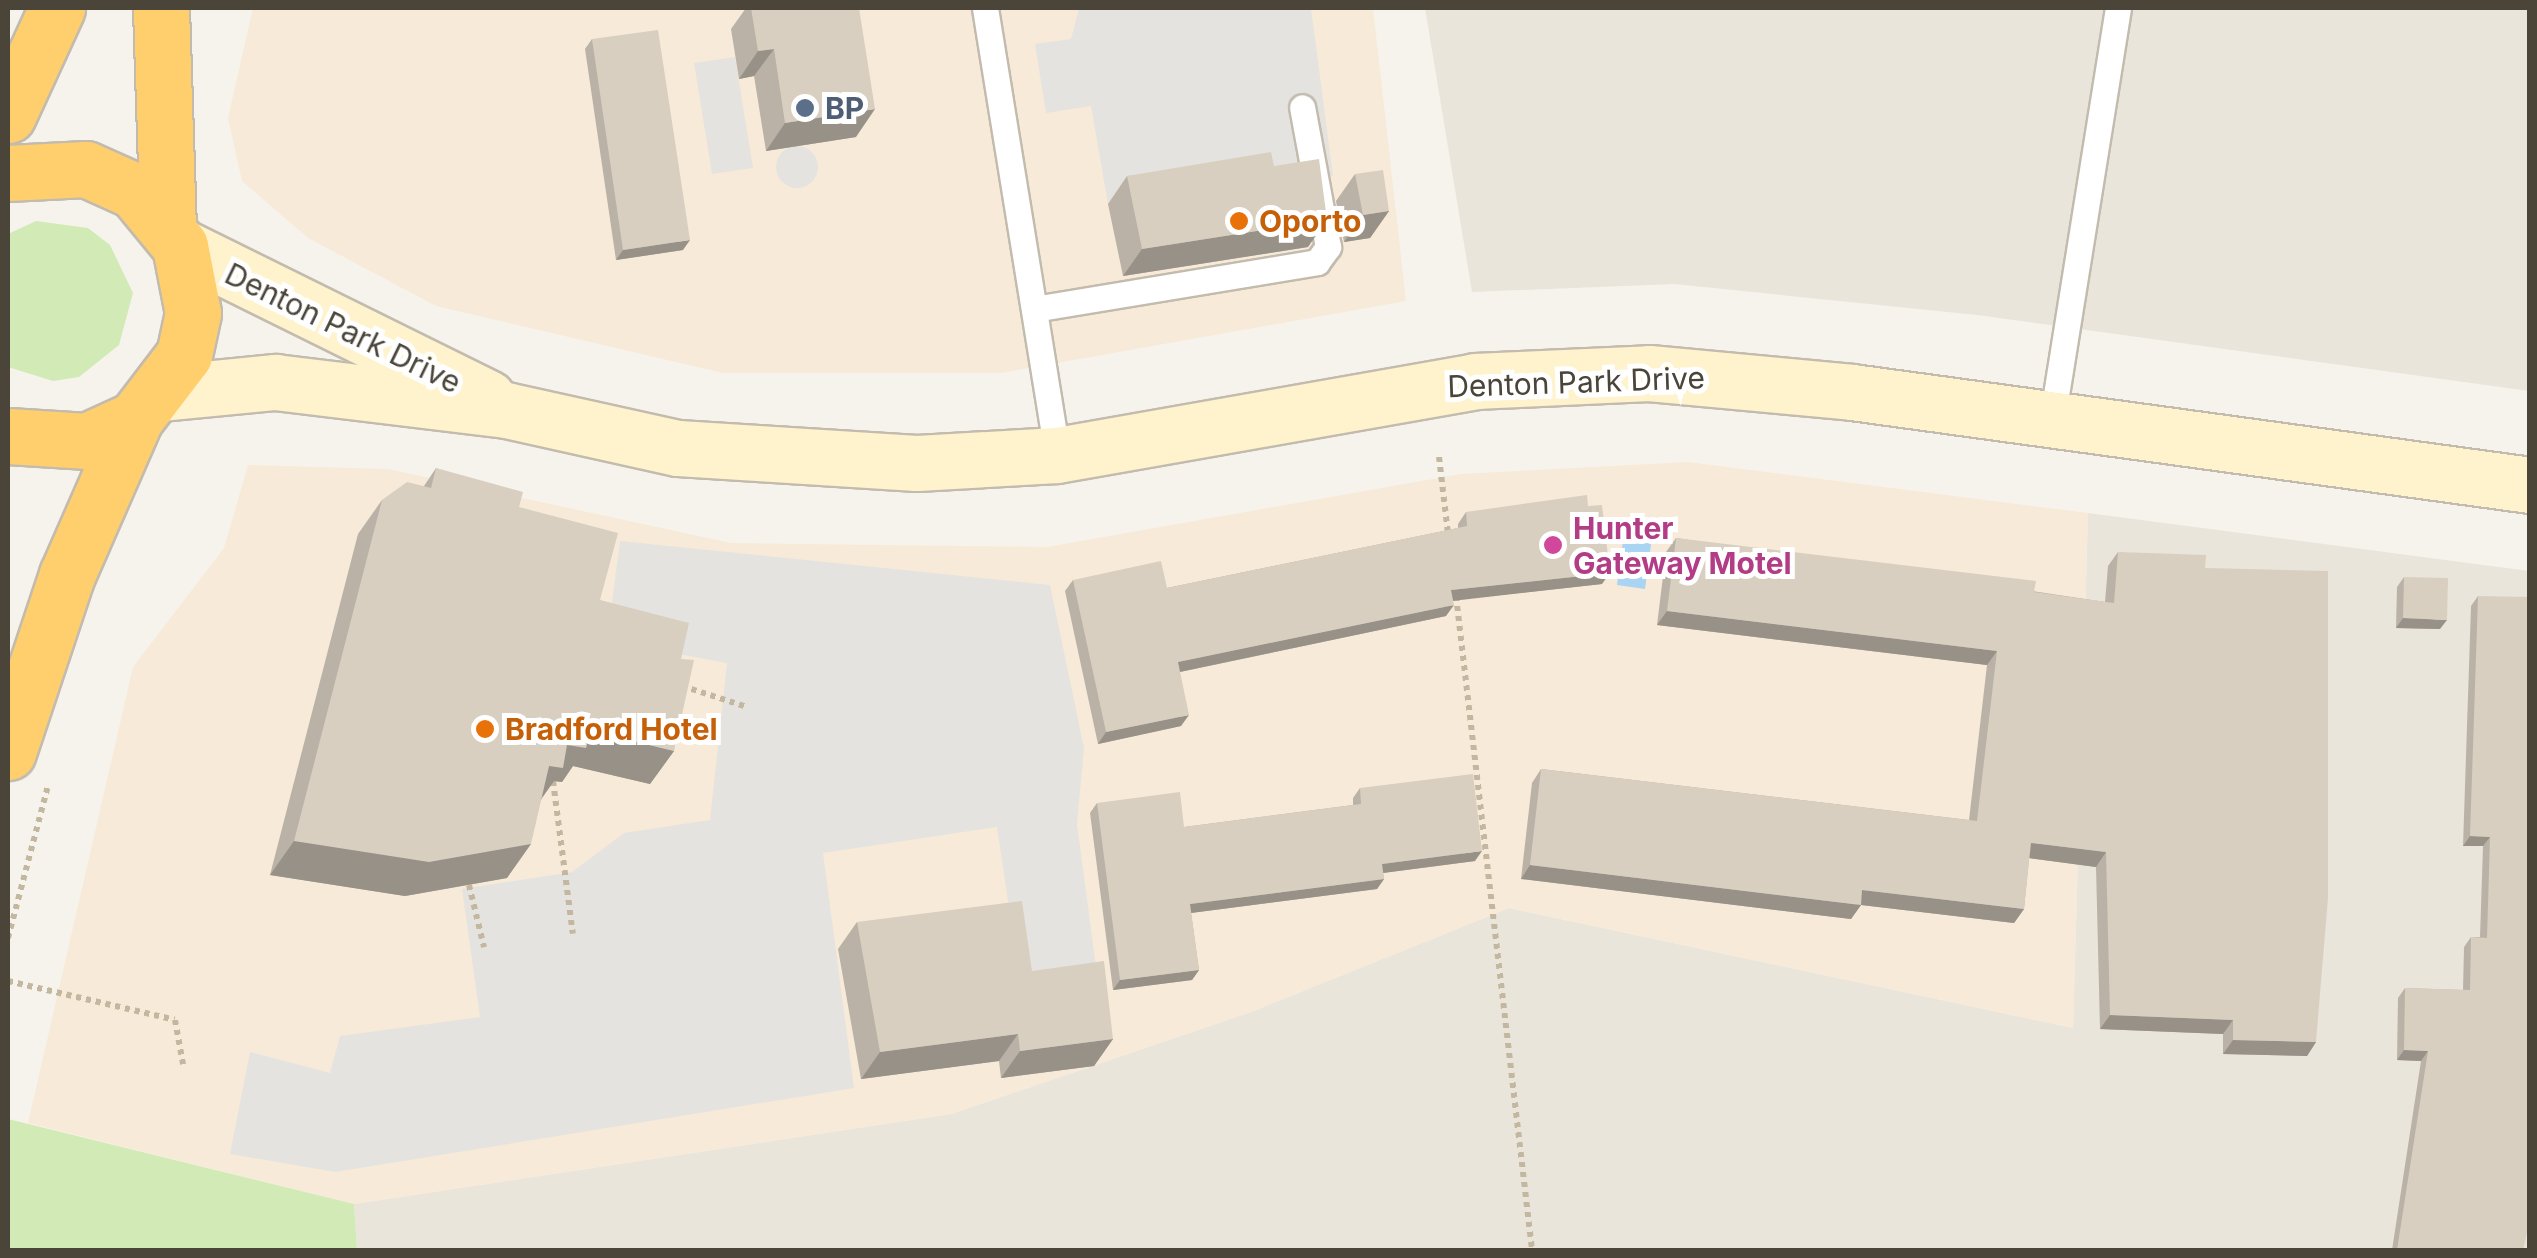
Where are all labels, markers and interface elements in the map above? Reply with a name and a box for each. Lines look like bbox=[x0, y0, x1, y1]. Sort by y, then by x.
place label: BP bbox=[825, 90, 864, 126]
marker: BP bbox=[794, 97, 816, 119]
place label: Oporto bbox=[1259, 203, 1361, 239]
marker: Oporto bbox=[1228, 210, 1250, 232]
street label: Denton Park Drive bbox=[219, 255, 467, 401]
street label: Denton Park Drive bbox=[1447, 360, 1705, 404]
place label: Hunter Gateway Motel bbox=[1573, 510, 1792, 580]
marker: Hunter Gateway Motel bbox=[1542, 534, 1564, 556]
place label: Bradford Hotel bbox=[505, 711, 718, 747]
marker: Bradford Hotel bbox=[474, 718, 496, 740]

